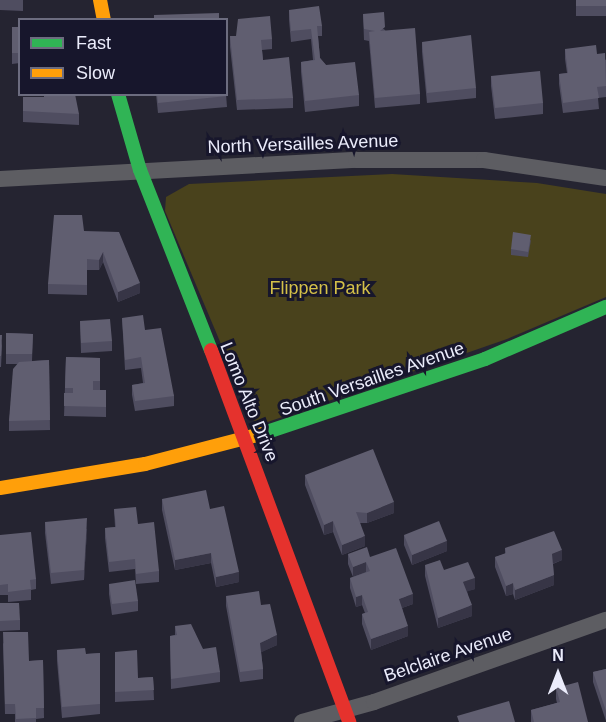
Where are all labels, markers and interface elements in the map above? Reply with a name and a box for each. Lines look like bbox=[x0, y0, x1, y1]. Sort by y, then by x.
legend bbox=[18, 18, 228, 96]
text: Fast bbox=[76, 33, 111, 53]
text: Slow bbox=[76, 63, 115, 83]
street label: North Versailles Avenue bbox=[207, 130, 399, 158]
park label: Flippen Park bbox=[269, 277, 371, 299]
street label: South Versailles Avenue bbox=[276, 337, 468, 421]
street label: Lomo Alto Drive bbox=[215, 339, 283, 465]
street label: Belclaire Avenue bbox=[381, 623, 515, 687]
north arrow bbox=[528, 644, 588, 704]
text: N bbox=[552, 647, 564, 664]

